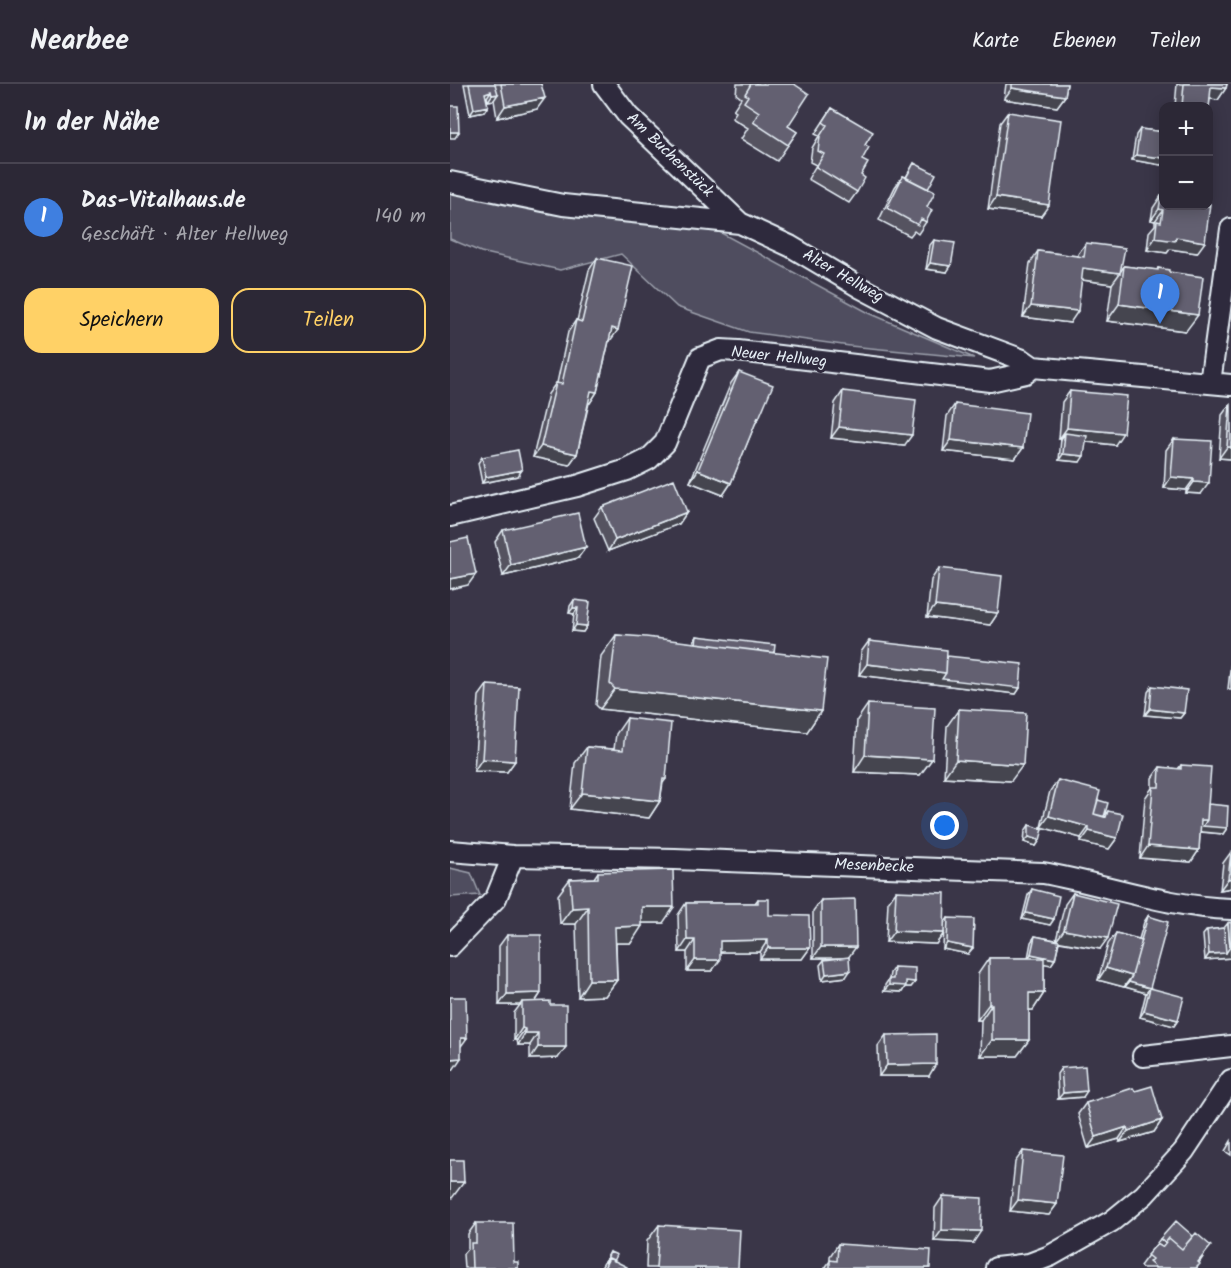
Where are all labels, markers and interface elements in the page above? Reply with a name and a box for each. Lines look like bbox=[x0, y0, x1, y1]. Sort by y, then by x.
text: Nearbee bbox=[30, 19, 129, 64]
text: Karte bbox=[972, 25, 1019, 58]
text: Ebenen bbox=[1052, 25, 1117, 58]
text: Teilen bbox=[1150, 25, 1201, 58]
text: In der Nähe bbox=[24, 102, 160, 144]
map controls bbox=[1159, 102, 1213, 210]
button: + bbox=[1159, 102, 1213, 156]
street label: Am Buchenstück bbox=[620, 107, 720, 204]
button: − bbox=[1159, 156, 1213, 210]
text: Das-Vitalhaus.de bbox=[81, 184, 246, 219]
text: 1 bbox=[40, 201, 47, 233]
text: 140 m bbox=[375, 201, 426, 233]
text: Geschäft · Alter Hellweg bbox=[81, 219, 288, 251]
street label: Alter Hellweg bbox=[798, 243, 888, 309]
pin: 1 bbox=[1140, 274, 1180, 324]
button: Speichern bbox=[24, 288, 219, 353]
button: Teilen bbox=[231, 288, 426, 353]
street label: Neuer Hellweg bbox=[730, 340, 828, 374]
your location bbox=[930, 811, 959, 840]
street label: Mesenbecke bbox=[834, 852, 914, 880]

